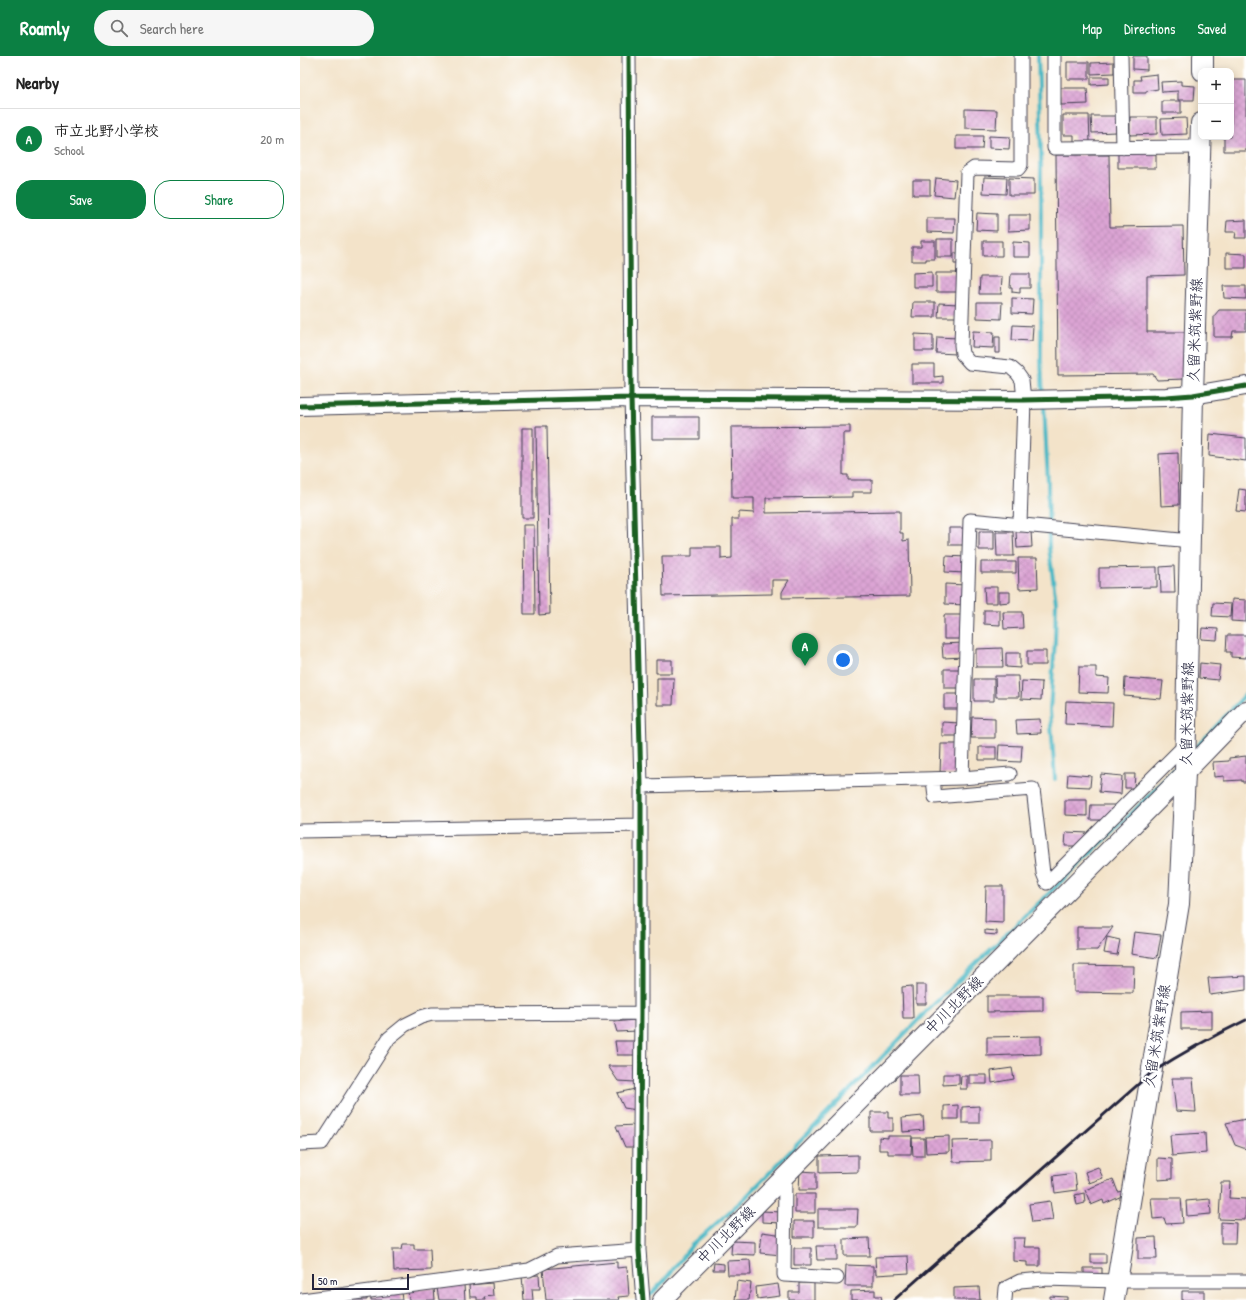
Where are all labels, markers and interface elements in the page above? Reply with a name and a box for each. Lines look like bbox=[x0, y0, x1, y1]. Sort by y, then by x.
search box bbox=[94, 10, 374, 46]
text: Roamly bbox=[20, 15, 70, 41]
icon: search bbox=[108, 17, 130, 39]
text: Search here bbox=[140, 18, 204, 39]
text: Map bbox=[1082, 19, 1102, 38]
text: Directions bbox=[1124, 19, 1175, 38]
text: Saved bbox=[1197, 19, 1226, 38]
map controls bbox=[1198, 68, 1234, 140]
button: + bbox=[1198, 68, 1234, 104]
text: Nearby bbox=[16, 71, 59, 94]
button: − bbox=[1198, 104, 1234, 140]
text: 市立北野小学校 bbox=[54, 120, 159, 141]
text: A bbox=[26, 130, 32, 148]
text: 20 m bbox=[260, 130, 284, 148]
text: School bbox=[54, 141, 84, 159]
button: Save bbox=[16, 180, 146, 219]
button: Share bbox=[154, 180, 284, 219]
street label: 久留米筑紫野線 bbox=[1182, 277, 1207, 383]
pin: A bbox=[792, 633, 818, 666]
your location bbox=[833, 650, 853, 670]
street label: 久留米筑紫野線 bbox=[1175, 661, 1198, 767]
street label: 中川北野線 bbox=[920, 971, 988, 1039]
street label: 久留米筑紫野線 bbox=[1138, 982, 1175, 1089]
street label: 中川北野線 bbox=[692, 1201, 760, 1269]
scale bar bbox=[312, 1272, 409, 1291]
text: 50 m bbox=[318, 1274, 338, 1288]

